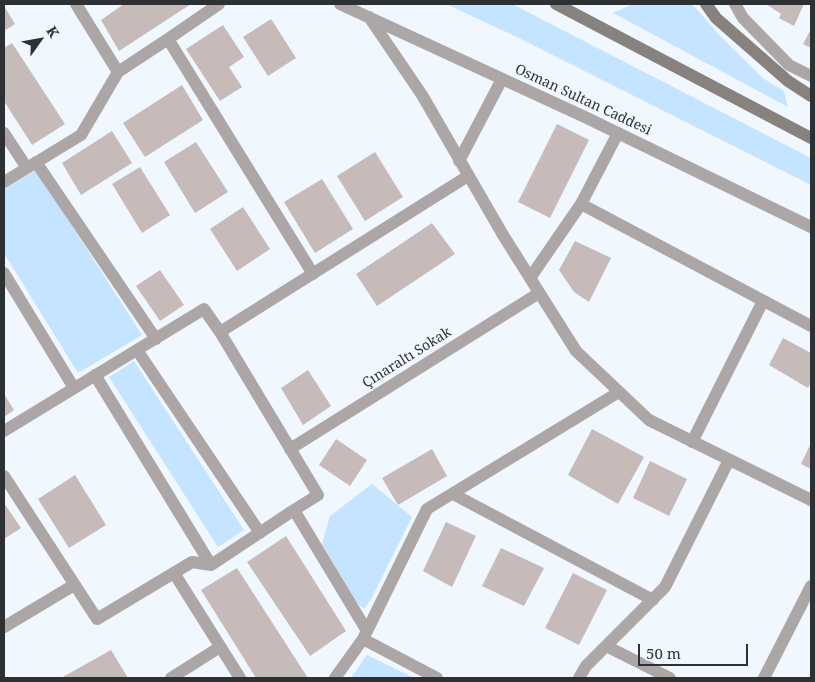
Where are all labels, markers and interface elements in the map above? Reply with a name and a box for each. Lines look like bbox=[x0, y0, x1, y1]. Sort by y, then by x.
north arrow bbox=[15, 15, 65, 65]
text: K bbox=[42, 22, 64, 41]
street label: Osman Sultan Caddesi bbox=[512, 61, 654, 139]
street label: Çınaraltı Sokak bbox=[359, 324, 455, 392]
scale bar bbox=[640, 634, 750, 666]
text: 50 m bbox=[646, 643, 681, 663]

